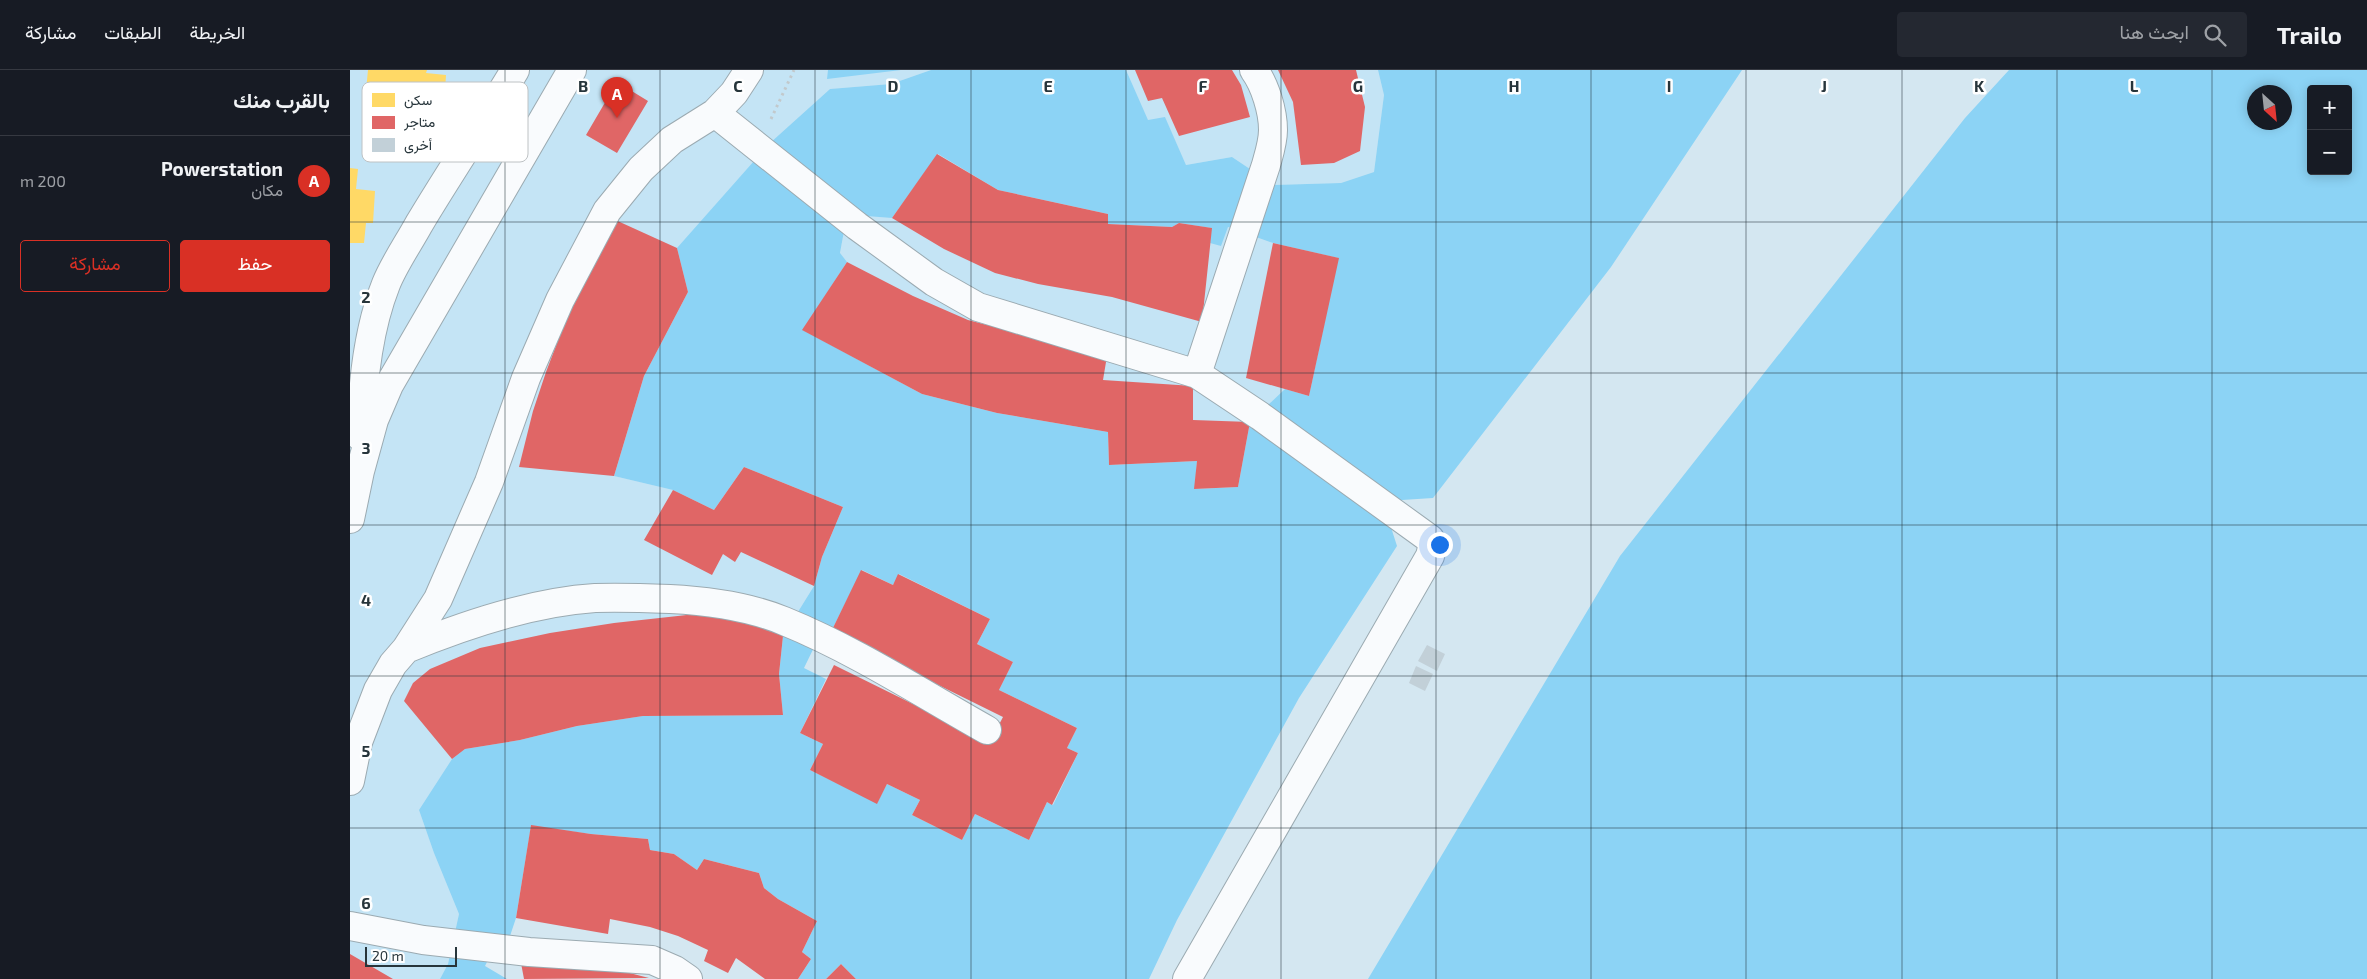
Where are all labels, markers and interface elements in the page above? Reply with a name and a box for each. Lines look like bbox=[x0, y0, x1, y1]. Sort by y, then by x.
search box bbox=[1897, 12, 2247, 57]
text: ابحث هنا bbox=[2119, 20, 2189, 43]
text: Trailo bbox=[2277, 20, 2342, 49]
text: مشاركة bbox=[25, 21, 76, 43]
text: الطبقات bbox=[104, 21, 161, 43]
text: الخريطة bbox=[189, 21, 245, 43]
icon: search bbox=[2201, 21, 2229, 49]
text: B bbox=[578, 76, 588, 95]
text: C bbox=[733, 76, 743, 95]
text: D bbox=[888, 76, 899, 95]
text: E bbox=[1043, 76, 1053, 95]
text: F bbox=[1199, 76, 1208, 95]
text: G bbox=[1353, 76, 1363, 95]
text: H bbox=[1508, 76, 1520, 95]
text: I bbox=[1667, 76, 1671, 95]
text: J bbox=[1821, 76, 1827, 95]
text: K bbox=[1974, 76, 1985, 95]
text: L bbox=[2130, 76, 2139, 95]
pin: A bbox=[601, 77, 633, 118]
legend bbox=[362, 82, 528, 162]
north arrow bbox=[2247, 85, 2292, 130]
map controls bbox=[2307, 85, 2352, 175]
button: + bbox=[2307, 85, 2352, 130]
text: بالقرب منك bbox=[233, 87, 330, 112]
text: سكن bbox=[404, 91, 432, 109]
text: متاجر bbox=[403, 113, 435, 131]
button: − bbox=[2307, 130, 2352, 175]
text: أخرى bbox=[404, 136, 432, 154]
text: Powerstation bbox=[161, 157, 283, 180]
text: 200 m bbox=[20, 171, 66, 190]
text: A bbox=[309, 171, 319, 190]
text: مكان bbox=[251, 180, 283, 199]
button: مشاركة bbox=[20, 240, 170, 292]
button: حفظ bbox=[180, 240, 330, 292]
text: 2 bbox=[361, 287, 371, 306]
text: 3 bbox=[361, 438, 371, 457]
your location bbox=[1427, 532, 1453, 558]
text: 4 bbox=[361, 590, 371, 609]
text: 5 bbox=[362, 741, 371, 760]
text: 6 bbox=[361, 893, 371, 912]
scale bar bbox=[365, 944, 458, 967]
text: 20 m bbox=[372, 947, 404, 964]

